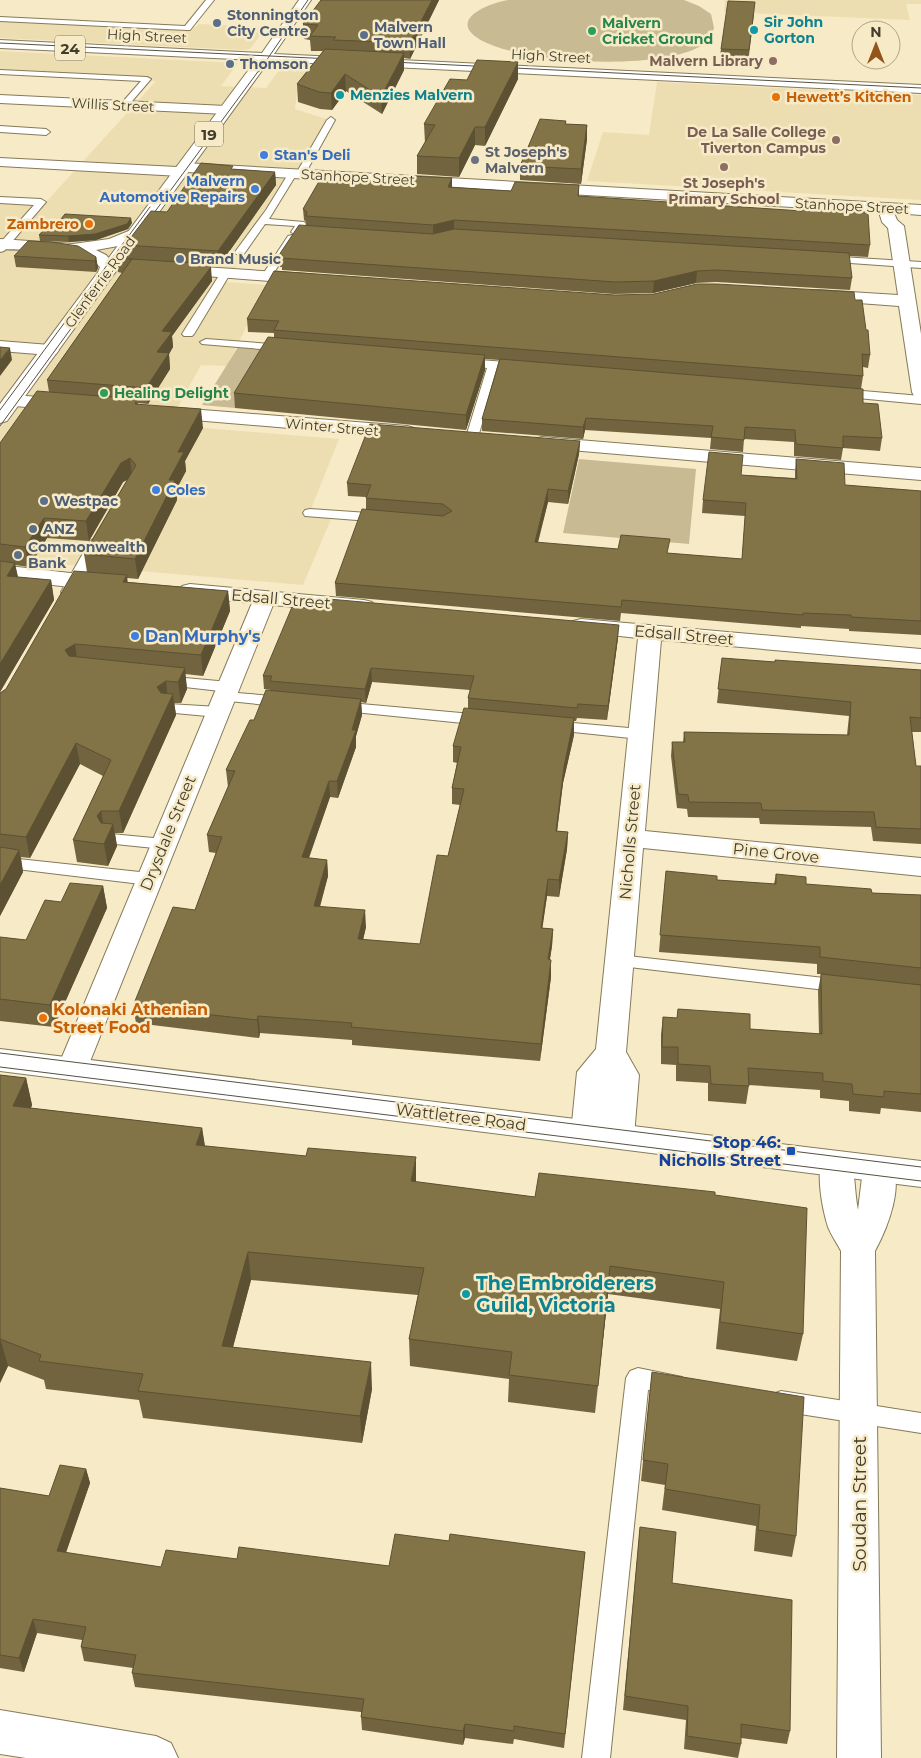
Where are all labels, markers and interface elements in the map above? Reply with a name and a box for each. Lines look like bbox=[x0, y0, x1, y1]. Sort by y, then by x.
place label: Stonnington City Centre bbox=[227, 6, 319, 40]
place label: Sir John Gorton bbox=[764, 13, 823, 47]
place label: Malvern Cricket Ground bbox=[602, 14, 713, 48]
marker: Stonnington City Centre bbox=[211, 17, 223, 29]
place label: Malvern Town Hall bbox=[374, 18, 446, 52]
north arrow bbox=[851, 20, 901, 70]
text: N bbox=[870, 23, 882, 41]
marker: Sir John Gorton bbox=[748, 24, 760, 36]
street label: High Street bbox=[106, 25, 188, 47]
marker: Malvern Cricket Ground bbox=[586, 25, 598, 37]
marker: Malvern Town Hall bbox=[358, 29, 370, 41]
road number: 24 bbox=[55, 36, 85, 60]
street label: High Street bbox=[510, 45, 592, 67]
place label: Malvern Library bbox=[649, 52, 764, 70]
place label: Thomson bbox=[240, 55, 309, 73]
marker: Malvern Library bbox=[767, 55, 779, 67]
marker: Thomson bbox=[224, 58, 236, 70]
place label: Menzies Malvern bbox=[350, 86, 473, 104]
place label: Hewett’s Kitchen bbox=[786, 88, 911, 106]
marker: Menzies Malvern bbox=[334, 89, 346, 101]
marker: Hewett’s Kitchen bbox=[770, 91, 782, 103]
street label: Willis Street bbox=[71, 94, 155, 116]
road number: 19 bbox=[195, 122, 223, 146]
place label: De La Salle College Tiverton Campus bbox=[687, 123, 827, 157]
marker: De La Salle College Tiverton Campus bbox=[830, 134, 842, 146]
place label: St Joseph's Malvern bbox=[485, 143, 568, 177]
place label: Stan's Deli bbox=[274, 146, 351, 164]
marker: Stan's Deli bbox=[258, 149, 270, 161]
marker: St Joseph's Malvern bbox=[469, 154, 481, 166]
marker: St Joseph's Primary School bbox=[718, 161, 730, 173]
street label: Stanhope Street bbox=[301, 165, 416, 189]
place label: Malvern Automotive Repairs bbox=[99, 172, 246, 206]
place label: St Joseph's Primary School bbox=[668, 174, 780, 208]
marker: Malvern Automotive Repairs bbox=[249, 183, 261, 195]
street label: Stanhope Street bbox=[795, 194, 910, 218]
place label: Zambrero bbox=[7, 215, 79, 233]
marker: Zambrero bbox=[83, 218, 95, 230]
street label: Glenferrie Road bbox=[61, 233, 139, 331]
place label: Brand Music bbox=[190, 250, 282, 268]
marker: Brand Music bbox=[174, 253, 186, 265]
place label: Healing Delight bbox=[114, 384, 229, 402]
marker: Healing Delight bbox=[98, 387, 110, 399]
street label: Winter Street bbox=[284, 414, 380, 440]
place label: Coles bbox=[166, 481, 206, 499]
marker: Coles bbox=[150, 484, 162, 496]
place label: Westpac bbox=[54, 492, 119, 510]
marker: Westpac bbox=[38, 495, 50, 507]
place label: ANZ bbox=[42, 520, 75, 538]
marker: ANZ bbox=[27, 523, 39, 535]
place label: Commonwealth Bank bbox=[28, 538, 145, 572]
marker: Commonwealth Bank bbox=[12, 549, 24, 561]
street label: Edsall Street bbox=[230, 585, 332, 613]
street label: Edsall Street bbox=[633, 621, 735, 649]
place label: Dan Murphy's bbox=[145, 627, 261, 646]
marker: Dan Murphy's bbox=[129, 630, 141, 642]
street label: Drysdale Street bbox=[136, 772, 200, 893]
street label: Nicholls Street bbox=[615, 783, 645, 901]
street label: Pine Grove bbox=[732, 839, 820, 867]
place label: Kolonaki Athenian Street Food bbox=[53, 1000, 208, 1037]
marker: Kolonaki Athenian Street Food bbox=[37, 1012, 49, 1024]
street label: Wattletree Road bbox=[395, 1100, 527, 1134]
place label: Stop 46: Nicholls Street bbox=[659, 1133, 781, 1170]
marker: Stop 46: Nicholls Street bbox=[785, 1145, 797, 1157]
place label: The Embroiderers Guild, Victoria bbox=[476, 1272, 654, 1317]
marker: The Embroiderers Guild, Victoria bbox=[460, 1288, 472, 1300]
street label: Soudan Street bbox=[848, 1436, 871, 1572]

